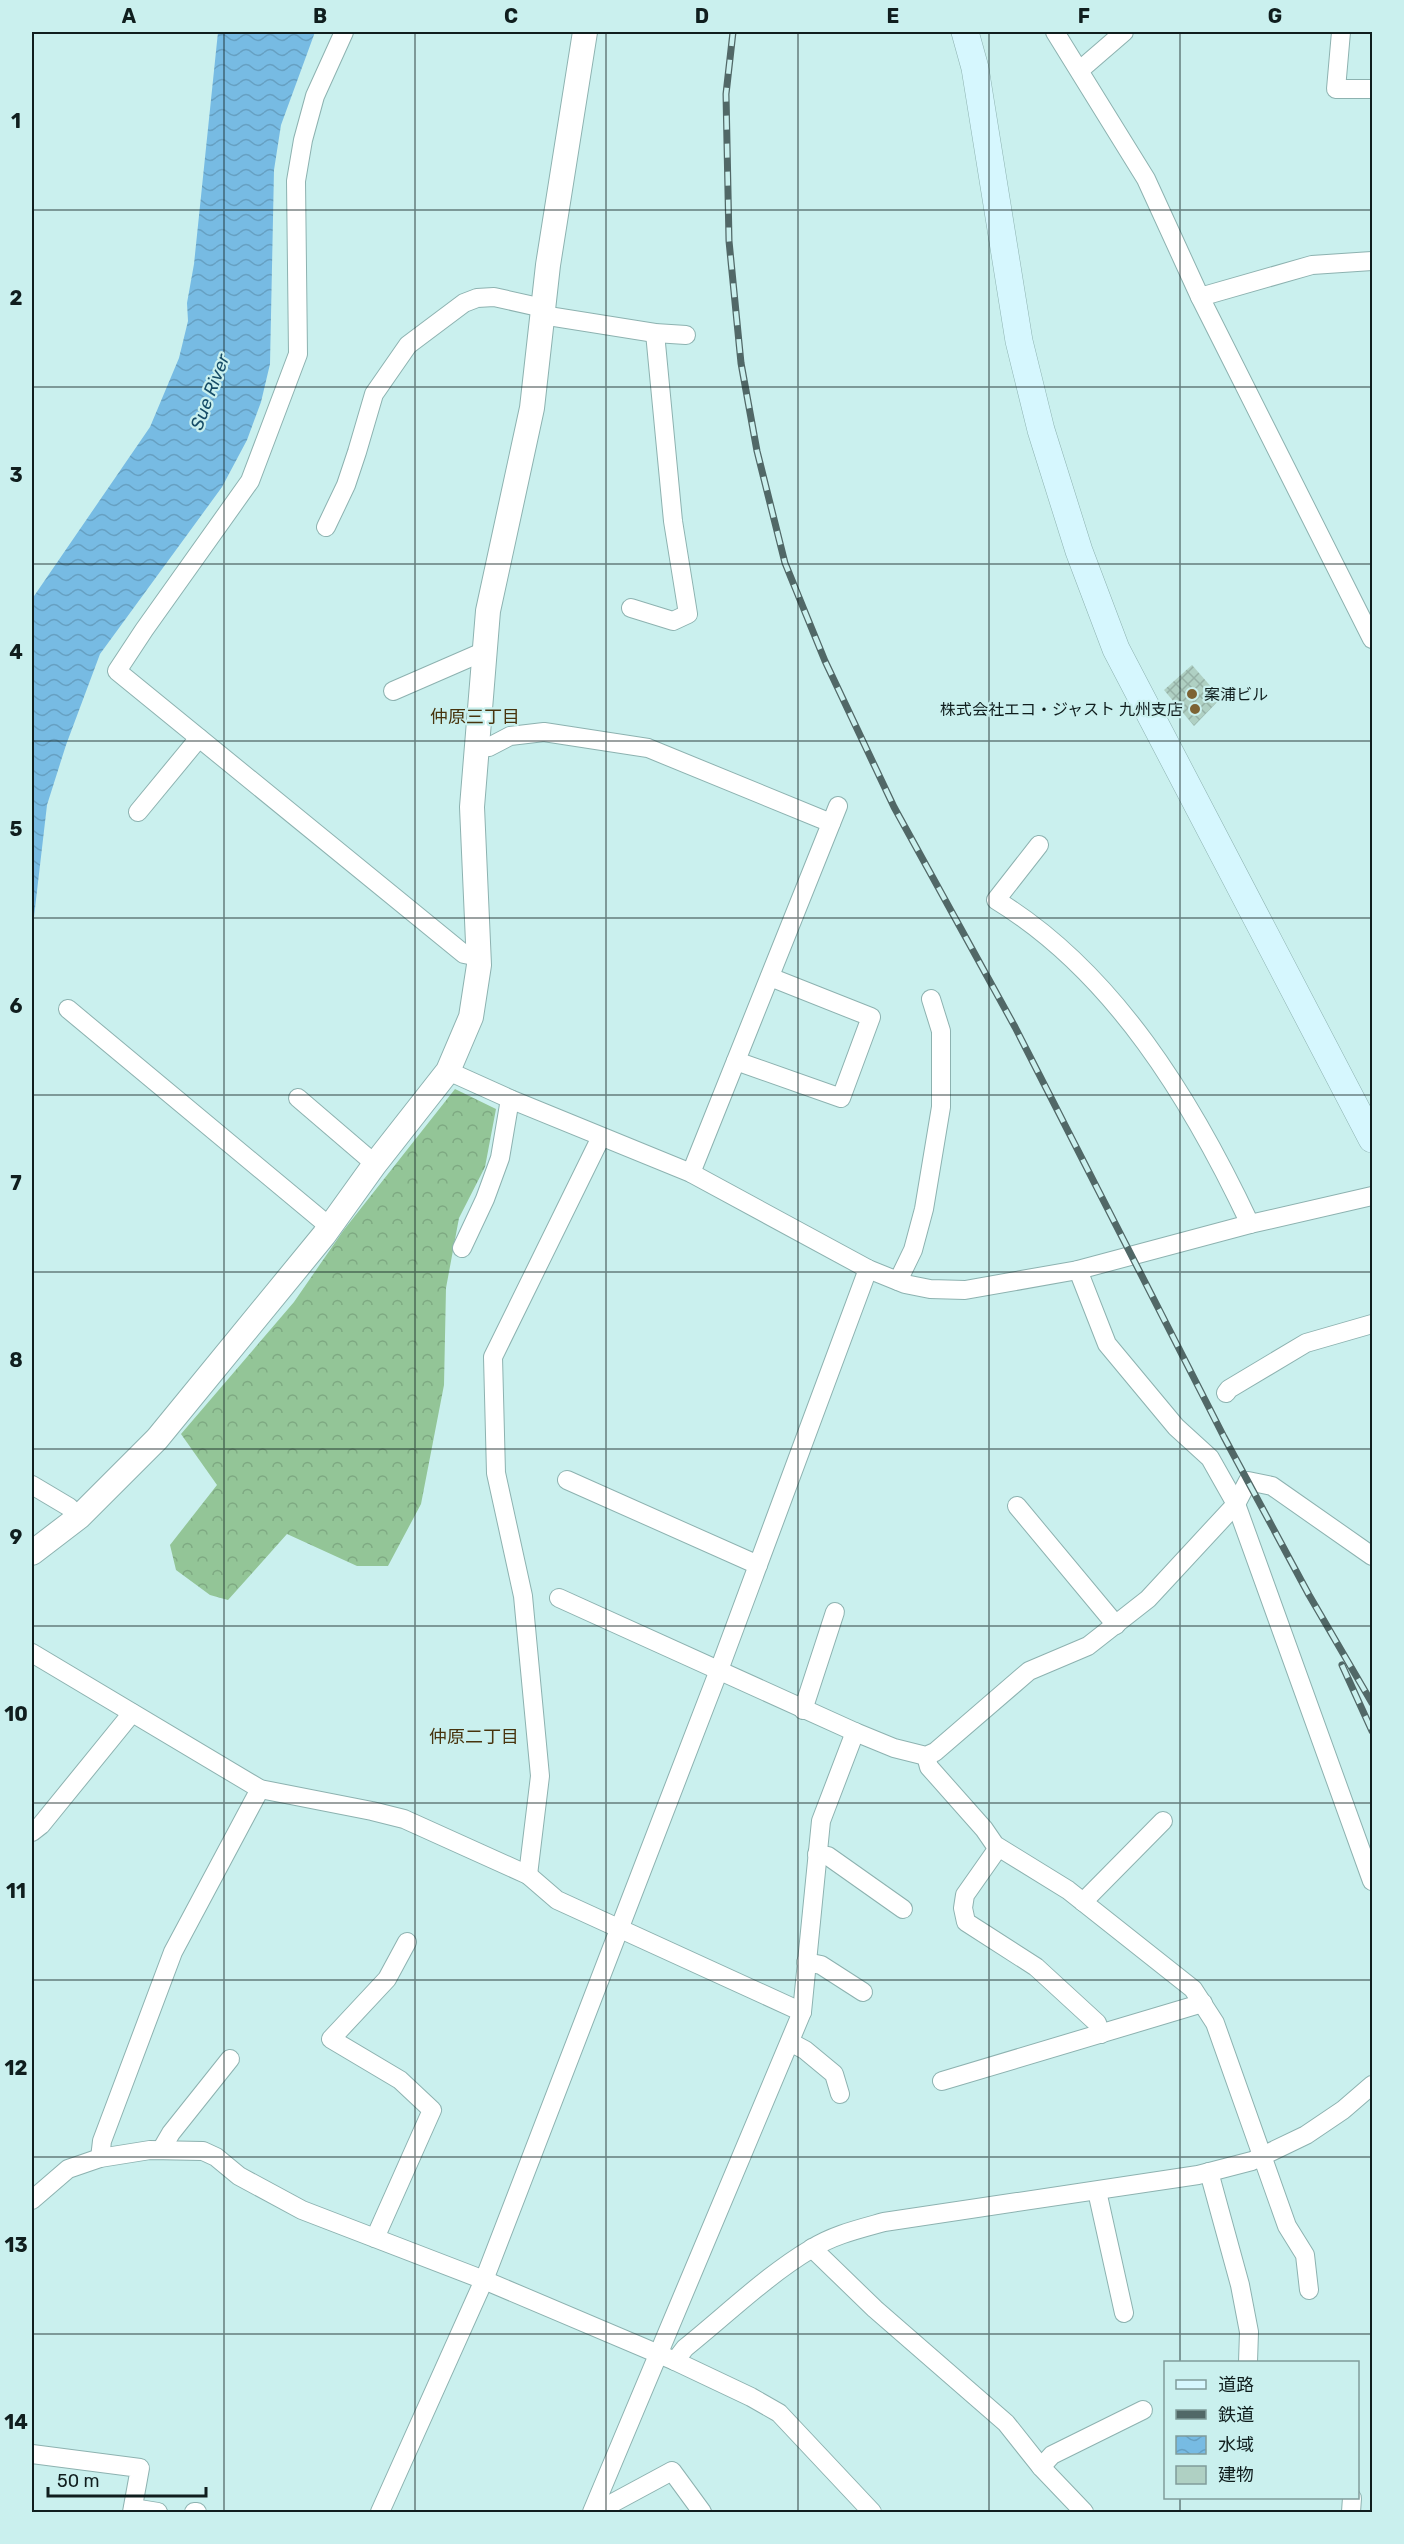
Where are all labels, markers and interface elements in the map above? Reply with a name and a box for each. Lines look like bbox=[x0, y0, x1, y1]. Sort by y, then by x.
text: A bbox=[122, 4, 137, 28]
text: B bbox=[313, 4, 327, 28]
text: C bbox=[504, 4, 518, 28]
text: D bbox=[695, 4, 709, 28]
text: E bbox=[887, 4, 899, 28]
text: F bbox=[1078, 4, 1090, 28]
text: G bbox=[1268, 4, 1282, 28]
text: 1 bbox=[11, 109, 21, 133]
text: 2 bbox=[10, 286, 23, 310]
water label: Sue River bbox=[186, 350, 235, 433]
text: 3 bbox=[9, 463, 23, 487]
text: 4 bbox=[9, 640, 23, 664]
place label: 案浦ビル bbox=[1204, 685, 1268, 704]
marker: 案浦ビル bbox=[1185, 687, 1199, 701]
place label: 株式会社エコ・ジャスト 九州支店 bbox=[940, 700, 1183, 719]
marker: 株式会社エコ・ジャスト 九州支店 bbox=[1188, 702, 1202, 716]
district label: 仲原三丁目 bbox=[430, 706, 520, 728]
text: 5 bbox=[10, 817, 23, 841]
text: 6 bbox=[9, 994, 23, 1018]
text: 7 bbox=[10, 1171, 22, 1195]
text: 8 bbox=[9, 1348, 23, 1372]
text: 9 bbox=[10, 1525, 23, 1549]
text: 10 bbox=[4, 1702, 28, 1726]
district label: 仲原二丁目 bbox=[429, 1726, 519, 1748]
text: 11 bbox=[6, 1879, 26, 1903]
text: 12 bbox=[5, 2056, 27, 2080]
text: 13 bbox=[4, 2233, 28, 2257]
legend bbox=[1164, 2361, 1359, 2499]
text: 道路 bbox=[1218, 2374, 1254, 2396]
text: 鉄道 bbox=[1218, 2404, 1254, 2426]
text: 14 bbox=[4, 2410, 28, 2434]
text: 水域 bbox=[1218, 2434, 1254, 2456]
scale bar bbox=[48, 2460, 206, 2498]
text: 建物 bbox=[1218, 2464, 1254, 2486]
text: 50 m bbox=[57, 2470, 100, 2492]

